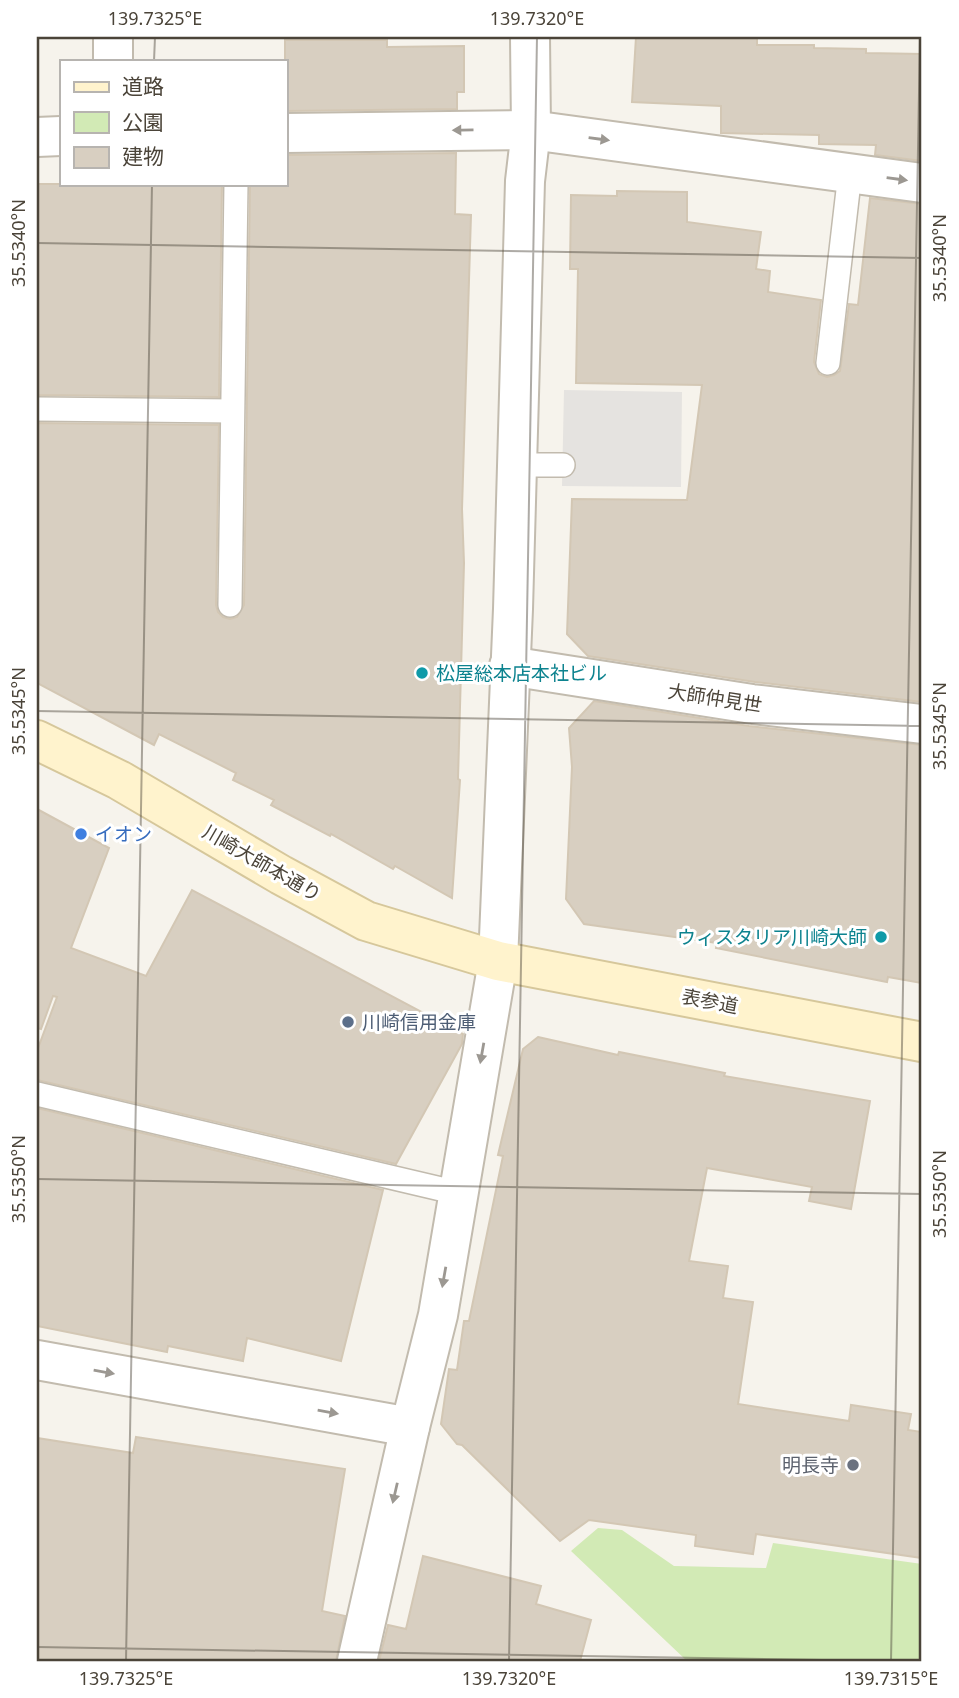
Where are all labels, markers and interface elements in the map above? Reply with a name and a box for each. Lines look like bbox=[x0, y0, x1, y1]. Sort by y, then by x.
text: 139.7325°E bbox=[108, 6, 202, 30]
text: 139.7320°E bbox=[490, 6, 584, 30]
legend bbox=[60, 60, 287, 186]
text: 道路 bbox=[122, 72, 164, 100]
text: 公園 bbox=[122, 108, 164, 136]
one-way arrow bbox=[451, 124, 473, 136]
one-way arrow bbox=[588, 133, 610, 144]
text: 建物 bbox=[122, 142, 164, 170]
one-way arrow bbox=[886, 174, 908, 185]
text: 35.5340°N bbox=[6, 199, 30, 287]
text: 35.5340°N bbox=[927, 214, 951, 302]
place label: 松屋総本店本社ビル bbox=[436, 660, 607, 686]
marker: 松屋総本店本社ビル bbox=[414, 665, 430, 681]
text: 35.5345°N bbox=[6, 667, 30, 755]
street label: 大師仲見世 bbox=[666, 678, 764, 718]
text: 35.5345°N bbox=[927, 682, 951, 770]
street label: 川崎大師本通り bbox=[198, 818, 326, 908]
place label: イオン bbox=[95, 821, 152, 847]
marker: イオン bbox=[73, 826, 89, 842]
place label: ウィスタリア川崎大師 bbox=[677, 924, 867, 950]
marker: ウィスタリア川崎大師 bbox=[873, 929, 889, 945]
street label: 表参道 bbox=[680, 983, 740, 1019]
place label: 川崎信用金庫 bbox=[362, 1009, 476, 1035]
marker: 川崎信用金庫 bbox=[340, 1014, 356, 1030]
one-way arrow bbox=[477, 1042, 488, 1064]
text: 35.5350°N bbox=[6, 1135, 30, 1223]
text: 35.5350°N bbox=[927, 1150, 951, 1238]
one-way arrow bbox=[438, 1266, 449, 1288]
one-way arrow bbox=[93, 1367, 115, 1378]
one-way arrow bbox=[317, 1407, 339, 1418]
place label: 明長寺 bbox=[782, 1452, 839, 1478]
marker: 明長寺 bbox=[845, 1457, 861, 1473]
one-way arrow bbox=[389, 1482, 400, 1504]
text: 139.7325°E bbox=[79, 1666, 173, 1690]
text: 139.7320°E bbox=[462, 1666, 556, 1690]
text: 139.7315°E bbox=[844, 1666, 938, 1690]

